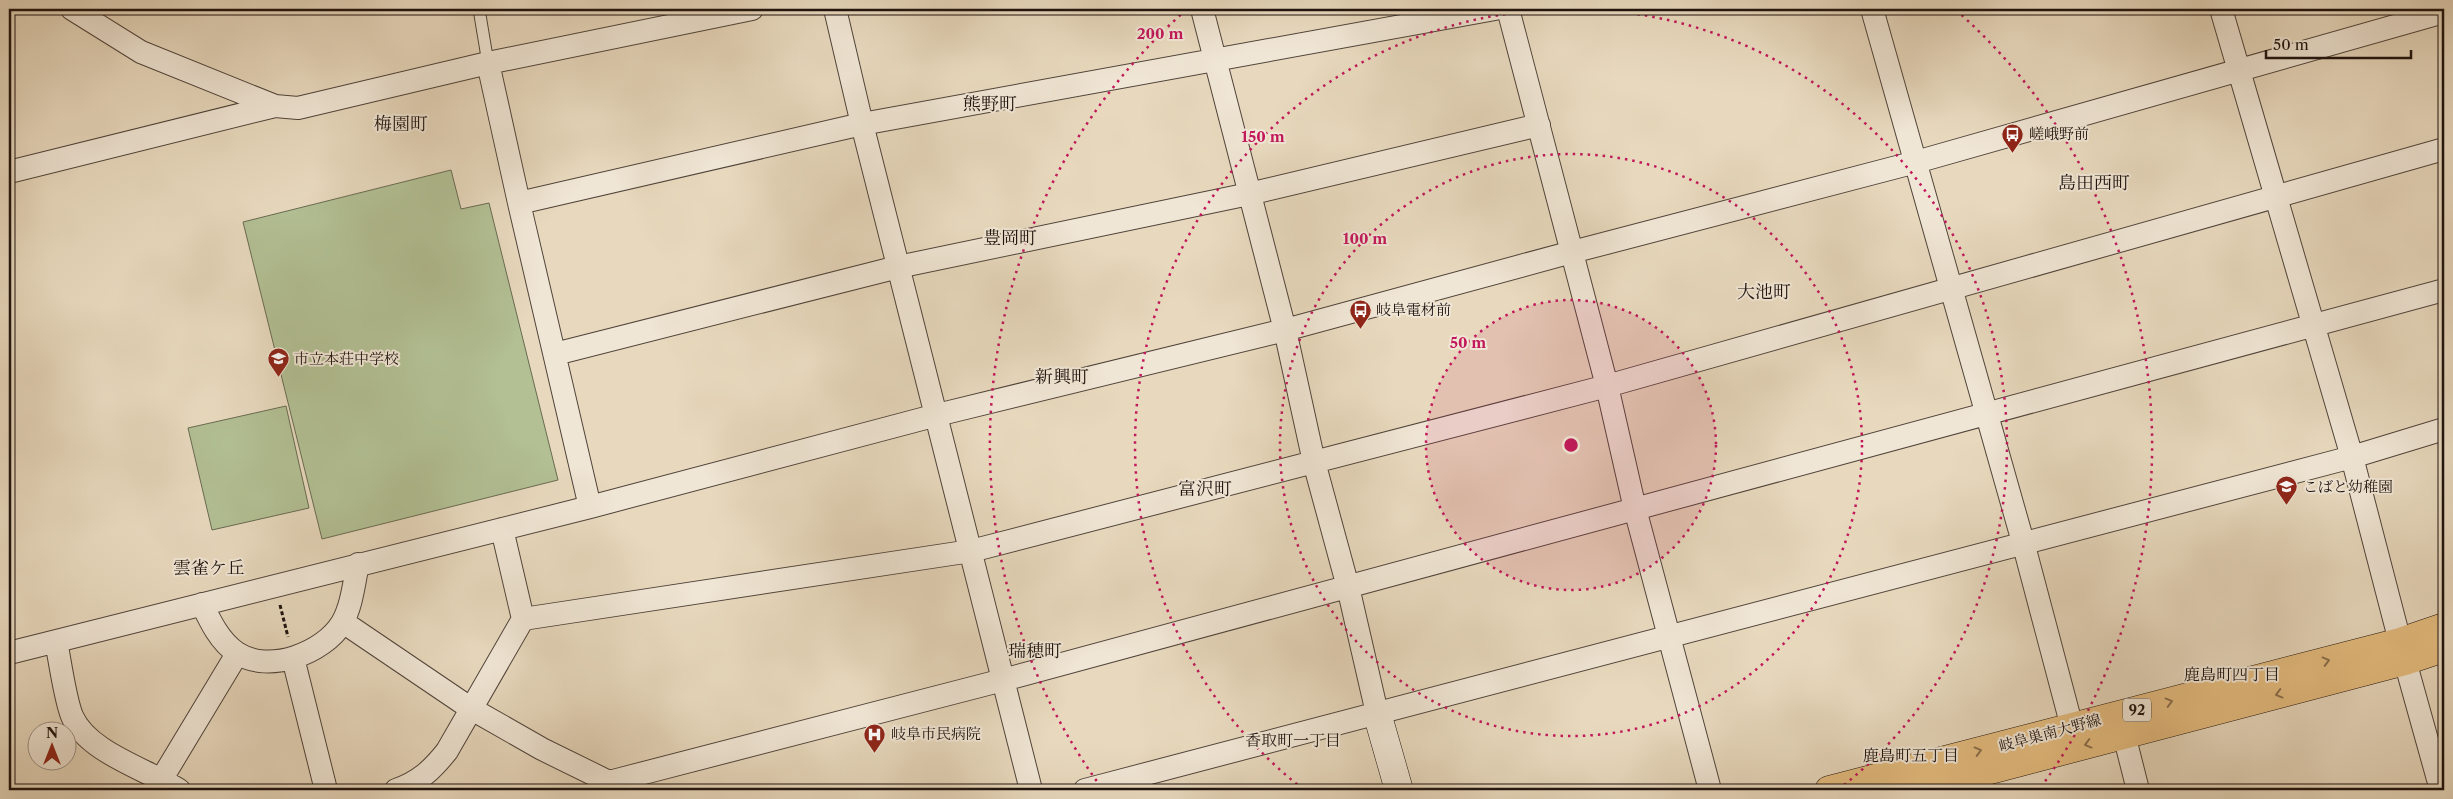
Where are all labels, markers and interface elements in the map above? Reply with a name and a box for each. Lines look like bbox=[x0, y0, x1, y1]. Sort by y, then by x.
text: 200 m bbox=[1137, 24, 1183, 43]
scale bar bbox=[2266, 28, 2410, 60]
text: 50 m bbox=[2273, 35, 2309, 54]
district label: 熊野町 bbox=[963, 93, 1017, 115]
district label: 梅園町 bbox=[374, 113, 428, 135]
bus stop icon: 嵯峨野前 bbox=[2001, 122, 2025, 153]
place label: 嵯峨野前 bbox=[2029, 124, 2089, 143]
text: 150 m bbox=[1241, 127, 1285, 146]
district label: 島田西町 bbox=[2058, 172, 2130, 194]
district label: 豊岡町 bbox=[983, 227, 1037, 249]
text: 100 m bbox=[1343, 229, 1387, 248]
district label: 大池町 bbox=[1737, 281, 1791, 303]
bus stop icon: 岐阜電材前 bbox=[1348, 298, 1372, 329]
place label: 岐阜電材前 bbox=[1376, 300, 1451, 319]
text: 50 m bbox=[1450, 333, 1486, 352]
school or university icon: 市立本荘中学校 bbox=[266, 347, 290, 378]
place label: 市立本荘中学校 bbox=[294, 349, 399, 368]
district label: 新興町 bbox=[1035, 366, 1089, 388]
centre of rings bbox=[1562, 436, 1580, 454]
school or university icon: こばと幼稚園 bbox=[2275, 475, 2299, 506]
place label: こばと幼稚園 bbox=[2303, 477, 2393, 496]
district label: 富沢町 bbox=[1178, 478, 1232, 500]
district label: 雲雀ケ丘 bbox=[173, 557, 245, 579]
district label: 瑞穂町 bbox=[1008, 640, 1062, 662]
one-way arrow bbox=[2322, 656, 2331, 667]
district label: 鹿島町四丁目 bbox=[2184, 664, 2280, 684]
one-way arrow bbox=[2275, 688, 2284, 699]
one-way arrow bbox=[2164, 697, 2173, 707]
road number: 92 bbox=[2123, 698, 2151, 722]
street label: 岐阜巣南大野線 bbox=[1997, 710, 2103, 755]
north arrow bbox=[28, 722, 78, 772]
hospital icon: 岐阜市民病院 bbox=[863, 722, 887, 753]
text: N bbox=[46, 724, 58, 742]
place label: 岐阜市民病院 bbox=[891, 724, 981, 743]
district label: 香取町一丁目 bbox=[1245, 730, 1341, 750]
one-way arrow bbox=[2085, 739, 2093, 749]
district label: 鹿島町五丁目 bbox=[1863, 745, 1959, 765]
one-way arrow bbox=[1973, 747, 1981, 757]

